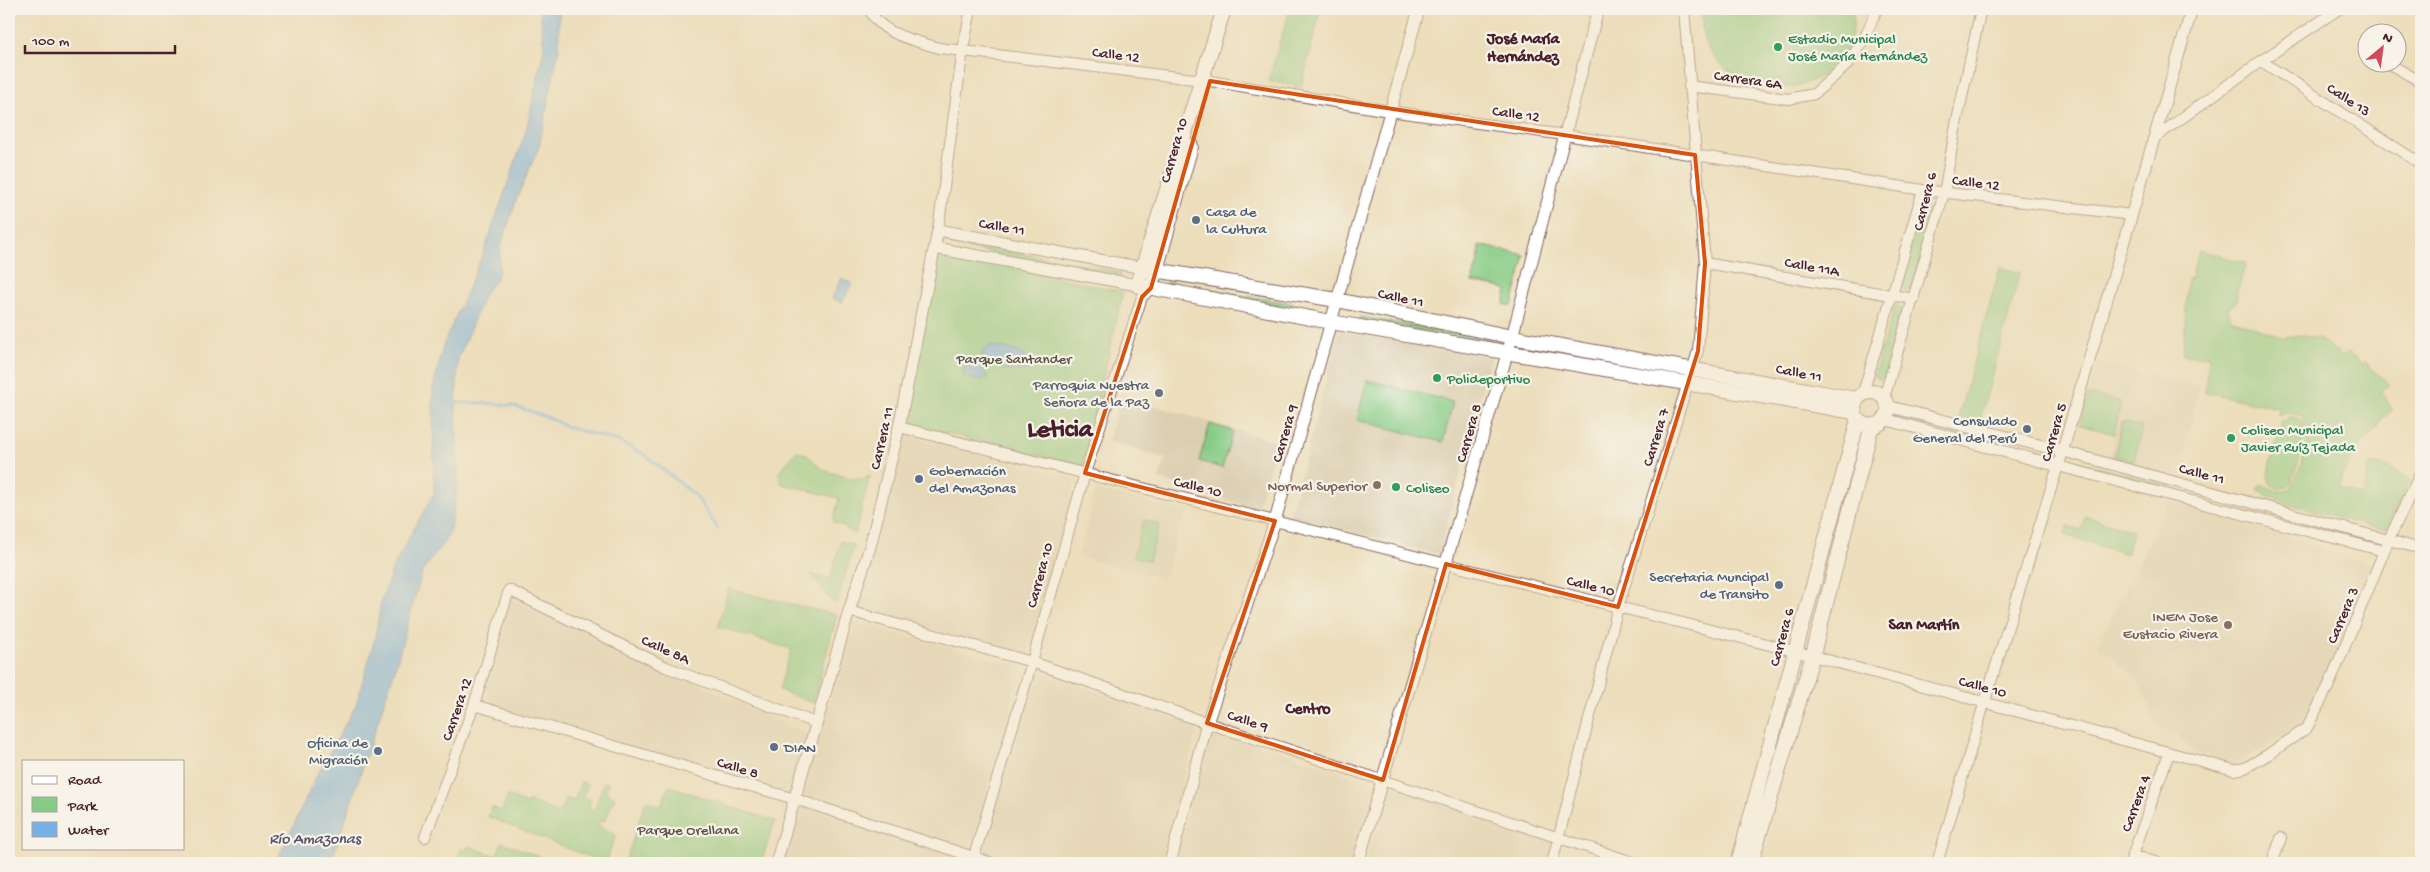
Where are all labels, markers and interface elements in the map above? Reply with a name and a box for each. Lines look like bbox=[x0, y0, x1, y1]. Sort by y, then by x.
scale bar bbox=[25, 22, 175, 54]
north arrow bbox=[2358, 22, 2408, 72]
text: N bbox=[2379, 29, 2395, 48]
district label: José María Hernández bbox=[1486, 31, 1560, 68]
place label: Estadio Municipal José María Hernández bbox=[1788, 31, 1927, 66]
text: 100 m bbox=[31, 33, 70, 51]
marker: Estadio Municipal José María Hernández bbox=[1772, 41, 1784, 53]
street label: Calle 12 bbox=[1091, 44, 1141, 68]
street label: Carrera 6A bbox=[1713, 67, 1784, 95]
street label: Calle 13 bbox=[2323, 80, 2373, 121]
street label: Calle 12 bbox=[1491, 103, 1541, 127]
street label: Carrera 10 bbox=[1157, 116, 1193, 185]
street label: Carrera 6 bbox=[1910, 170, 1942, 233]
street label: Calle 12 bbox=[1951, 172, 2001, 196]
place label: Casa de la Cultura bbox=[1206, 204, 1267, 239]
marker: Casa de la Cultura bbox=[1190, 214, 1202, 226]
street label: Calle 11 bbox=[977, 215, 1026, 241]
street label: Calle 11A bbox=[1783, 254, 1842, 282]
street label: Calle 11 bbox=[1376, 285, 1425, 313]
park label: Parque Santander bbox=[955, 351, 1073, 369]
street label: Calle 11 bbox=[1774, 361, 1823, 387]
place label: Polideportivo bbox=[1446, 371, 1531, 389]
marker: Polideportivo bbox=[1431, 372, 1443, 384]
place label: Parroquia Nuestra Señora de la Paz bbox=[1032, 377, 1150, 412]
marker: Parroquia Nuestra Señora de la Paz bbox=[1153, 387, 1165, 399]
street label: Carrera 5 bbox=[2038, 401, 2072, 464]
street label: Carrera 9 bbox=[1269, 402, 1303, 465]
street label: Carrera 8 bbox=[1453, 402, 1487, 465]
street label: Carrera 11 bbox=[867, 405, 899, 472]
street label: Carrera 7 bbox=[1640, 405, 1675, 469]
place label: Consulado General del Perú bbox=[1913, 413, 2017, 448]
district label: Leticia bbox=[1027, 417, 1094, 446]
place label: Coliseo Municipal Javier Ruíz Tejada bbox=[2241, 422, 2356, 457]
marker: Consulado General del Perú bbox=[2021, 423, 2033, 435]
marker: Coliseo Municipal Javier Ruíz Tejada bbox=[2225, 432, 2237, 444]
street label: Calle 11 bbox=[2177, 460, 2226, 490]
place label: Gobernación del Amazonas bbox=[929, 463, 1016, 498]
marker: Gobernación del Amazonas bbox=[913, 473, 925, 485]
street label: Calle 10 bbox=[1172, 473, 1224, 503]
place label: Normal Superior bbox=[1268, 478, 1369, 496]
marker: Normal Superior bbox=[1371, 479, 1383, 491]
place label: Coliseo bbox=[1406, 480, 1450, 498]
marker: Coliseo bbox=[1390, 481, 1402, 493]
street label: Carrera 10 bbox=[1024, 541, 1058, 610]
place label: Secretaria Muncipal de Transito bbox=[1649, 569, 1769, 604]
street label: Calle 10 bbox=[1565, 572, 1617, 602]
marker: Secretaria Muncipal de Transito bbox=[1773, 579, 1785, 591]
street label: Carrera 3 bbox=[2324, 585, 2364, 647]
street label: Carrera 6 bbox=[1767, 606, 1799, 669]
place label: INEM Jose Eustacio Rivera bbox=[2123, 609, 2219, 644]
district label: San Martín bbox=[1889, 617, 1960, 636]
marker: INEM Jose Eustacio Rivera bbox=[2222, 619, 2234, 631]
street label: Calle 8A bbox=[638, 632, 693, 670]
street label: Calle 10 bbox=[1957, 673, 2009, 703]
street label: Carrera 12 bbox=[439, 676, 477, 744]
district label: Centro bbox=[1284, 701, 1331, 720]
street label: Calle 9 bbox=[1225, 707, 1271, 737]
place label: Oficina de Migración bbox=[307, 735, 368, 770]
place label: DIAN bbox=[783, 740, 816, 758]
marker: DIAN bbox=[768, 741, 780, 753]
marker: Oficina de Migración bbox=[372, 745, 384, 757]
street label: Calle 8 bbox=[714, 754, 760, 784]
legend bbox=[22, 760, 185, 850]
text: Road bbox=[68, 772, 102, 790]
street label: Carrera 4 bbox=[2118, 773, 2155, 835]
text: Park bbox=[67, 798, 98, 816]
text: Water bbox=[68, 822, 110, 840]
park label: Parque Orellana bbox=[636, 822, 740, 840]
water label: Río Amazonas bbox=[269, 831, 363, 850]

